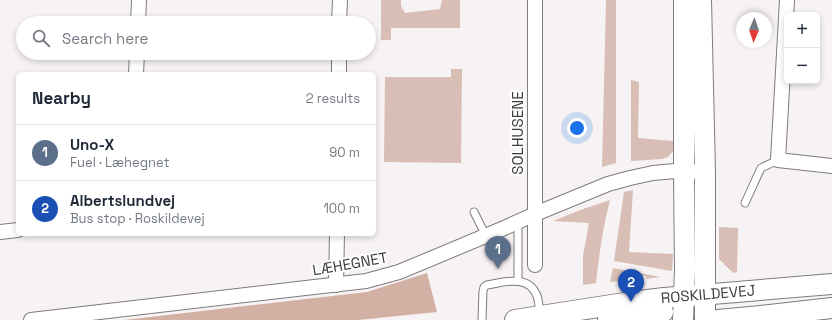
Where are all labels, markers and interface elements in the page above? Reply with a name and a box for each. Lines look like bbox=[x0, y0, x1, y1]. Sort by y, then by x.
north arrow bbox=[736, 12, 772, 48]
map controls bbox=[784, 12, 820, 84]
button: + bbox=[784, 12, 820, 48]
search box bbox=[16, 16, 376, 60]
icon: search bbox=[30, 27, 52, 49]
text: Search here bbox=[62, 29, 148, 48]
button: − bbox=[784, 48, 820, 84]
text: Nearby bbox=[32, 87, 91, 109]
text: 2 results bbox=[306, 90, 360, 107]
street label: SOLHUSENE bbox=[508, 91, 527, 175]
your location bbox=[567, 118, 587, 138]
text: Uno-X bbox=[70, 135, 114, 154]
text: 1 bbox=[42, 144, 48, 161]
text: 90 m bbox=[329, 144, 360, 161]
text: Fuel · Læhegnet bbox=[70, 154, 170, 171]
text: Albertslundvej bbox=[70, 191, 175, 210]
text: 2 bbox=[41, 200, 49, 217]
text: 100 m bbox=[323, 200, 360, 217]
text: Bus stop · Roskildevej bbox=[70, 210, 205, 227]
pin: 1 bbox=[485, 236, 511, 269]
street label: LÆHEGNET bbox=[311, 248, 389, 279]
pin: 2 bbox=[618, 269, 644, 302]
street label: ROSKILDEVEJ bbox=[660, 280, 756, 307]

